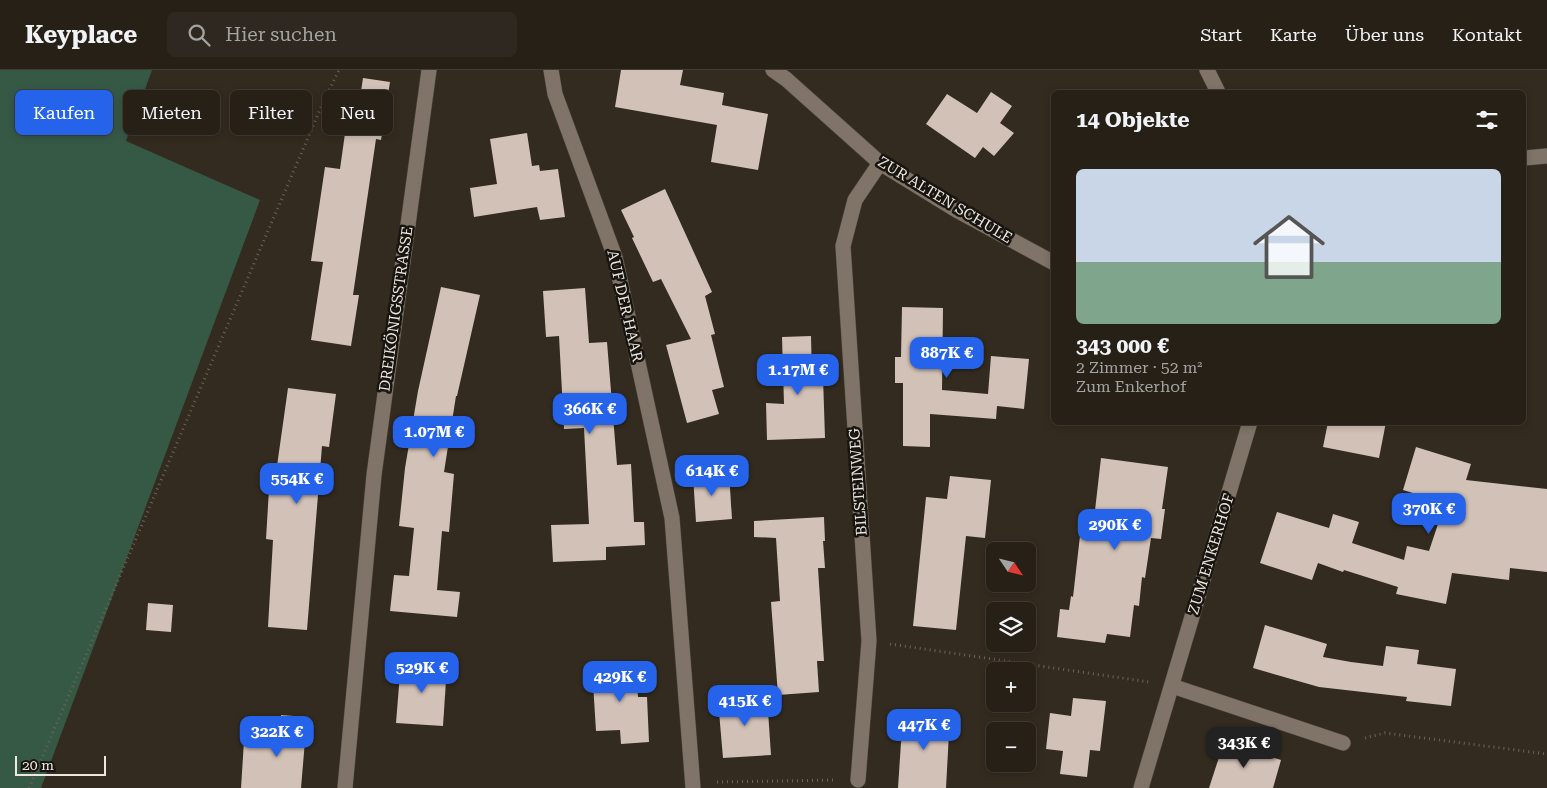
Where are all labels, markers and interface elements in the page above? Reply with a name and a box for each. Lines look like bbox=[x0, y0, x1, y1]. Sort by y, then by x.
search box bbox=[167, 12, 517, 57]
text: Keyplace bbox=[25, 21, 137, 49]
icon: search bbox=[185, 21, 213, 49]
text: Hier suchen bbox=[225, 23, 337, 46]
text: Start bbox=[1200, 24, 1242, 45]
text: Karte bbox=[1270, 24, 1317, 45]
text: Über uns bbox=[1345, 24, 1424, 45]
text: Kontakt bbox=[1452, 24, 1522, 45]
chip: Kaufen bbox=[15, 90, 113, 135]
chip: Mieten bbox=[123, 90, 220, 135]
chip: Filter bbox=[230, 90, 312, 135]
chip: Neu bbox=[322, 90, 393, 135]
icon: filters bbox=[1473, 106, 1501, 134]
text: 14 Objekte bbox=[1076, 108, 1190, 132]
street label: ZUR ALTEN SCHULE bbox=[875, 153, 1015, 247]
icon: home bbox=[1244, 202, 1334, 292]
street label: DREIKÖNIGSSTRASSE bbox=[376, 225, 416, 393]
street label: AUF DER HAAR bbox=[603, 248, 647, 364]
text: 343 000 € bbox=[1076, 334, 1169, 358]
pin: 887K € bbox=[906, 336, 988, 379]
text: 887K € bbox=[921, 343, 973, 362]
pin: 1.17M € bbox=[752, 354, 844, 396]
text: 2 Zimmer · 52 m² bbox=[1076, 358, 1203, 377]
text: 1.17M € bbox=[768, 360, 828, 379]
text: Zum Enkerhof bbox=[1076, 377, 1186, 396]
pin: 366K € bbox=[549, 392, 631, 435]
text: 366K € bbox=[564, 399, 616, 418]
pin: 1.07M € bbox=[388, 416, 480, 458]
text: 1.07M € bbox=[404, 422, 464, 441]
street label: BILSTEINWEG bbox=[845, 427, 871, 536]
pin: 614K € bbox=[671, 454, 753, 497]
text: 614K € bbox=[686, 461, 738, 480]
pin: 554K € bbox=[256, 462, 338, 505]
text: 554K € bbox=[271, 469, 323, 488]
street label: ZUM ENKERHOF bbox=[1184, 491, 1238, 617]
pin: 370K € bbox=[1388, 492, 1470, 535]
text: 370K € bbox=[1403, 499, 1455, 518]
pin: 290K € bbox=[1074, 508, 1156, 551]
text: 290K € bbox=[1089, 515, 1141, 534]
north arrow bbox=[986, 542, 1036, 592]
map controls bbox=[986, 542, 1036, 772]
button: layers bbox=[986, 602, 1036, 652]
pin: 529K € bbox=[381, 652, 463, 694]
text: 529K € bbox=[396, 658, 448, 677]
pin: 429K € bbox=[579, 660, 661, 703]
button: + bbox=[986, 662, 1036, 712]
text: 429K € bbox=[594, 667, 646, 686]
pin: 415K € bbox=[704, 684, 786, 727]
text: 415K € bbox=[719, 691, 771, 710]
pin: 447K € bbox=[883, 708, 965, 751]
text: 447K € bbox=[898, 715, 950, 734]
pin: 322K € bbox=[236, 716, 318, 758]
text: 322K € bbox=[251, 722, 303, 741]
button: − bbox=[986, 722, 1036, 772]
pin: 343K € bbox=[1203, 726, 1285, 769]
text: 343K € bbox=[1218, 733, 1270, 752]
scale bar bbox=[15, 753, 106, 776]
text: 20 m bbox=[22, 757, 54, 773]

